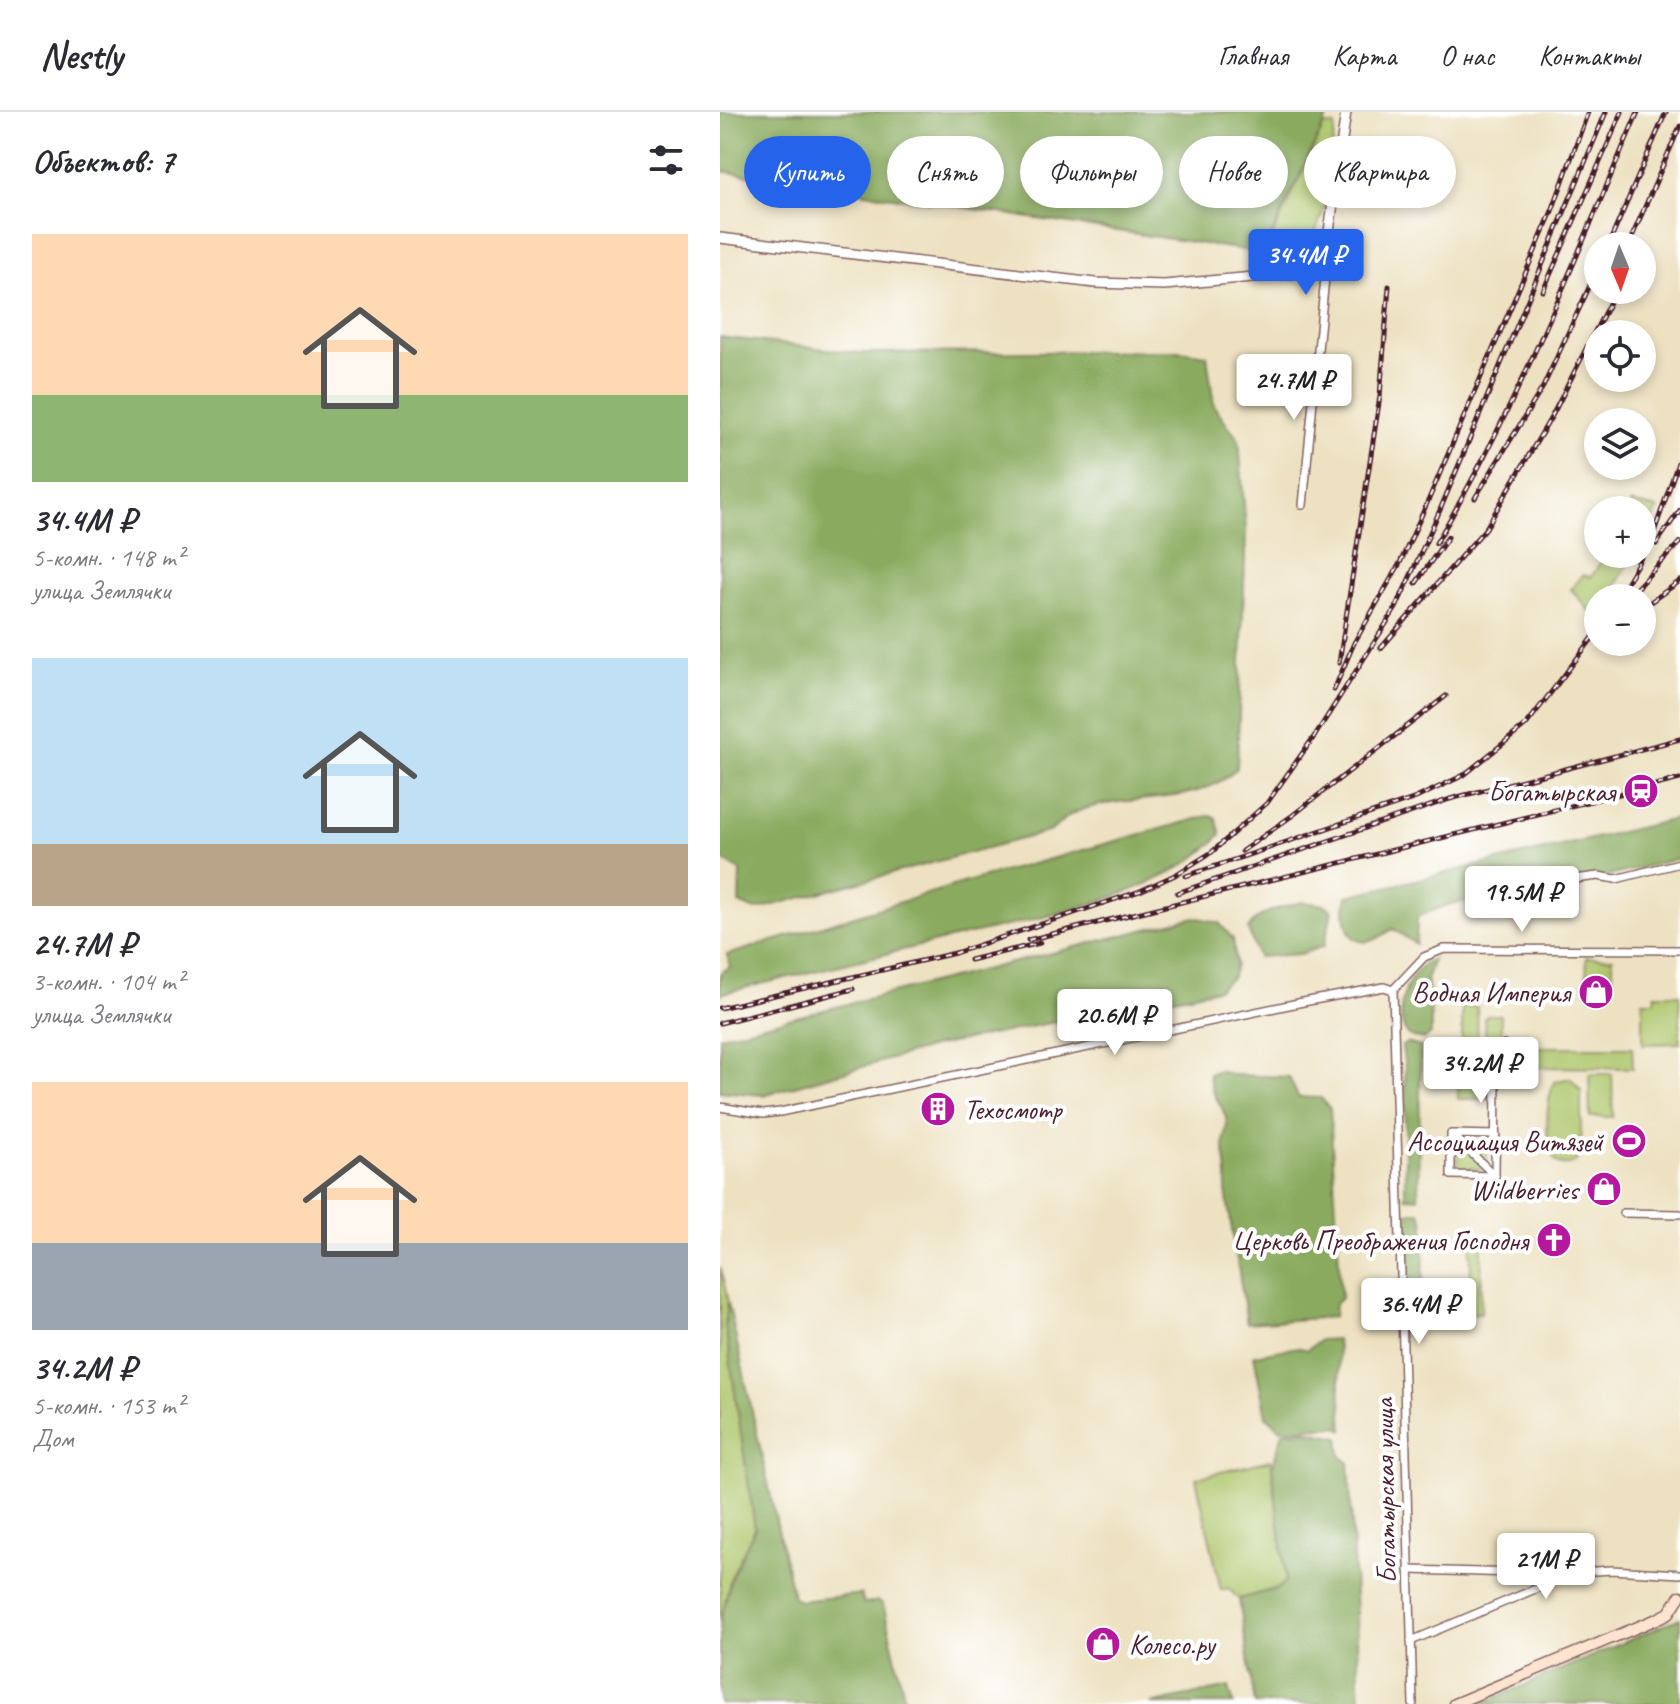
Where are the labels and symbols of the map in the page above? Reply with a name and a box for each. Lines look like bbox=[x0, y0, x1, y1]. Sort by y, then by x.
pin: 34.4M ₽ bbox=[1232, 229, 1380, 297]
north arrow bbox=[1584, 232, 1656, 304]
pin: 24.7M ₽ bbox=[1220, 354, 1368, 422]
station icon: Богатырская bbox=[1622, 772, 1660, 810]
place label: Богатырская bbox=[1488, 774, 1617, 809]
pin: 19.5M ₽ bbox=[1448, 866, 1596, 934]
shop icon: Водная Империя bbox=[1577, 973, 1615, 1011]
place label: Водная Империя bbox=[1412, 975, 1572, 1010]
pin: 20.6M ₽ bbox=[1041, 989, 1189, 1057]
pin: 34.2M ₽ bbox=[1407, 1037, 1555, 1105]
building icon: Техосмотр bbox=[919, 1090, 957, 1128]
place label: Техосмотр bbox=[964, 1092, 1063, 1127]
sports icon: Ассоциация Витязей bbox=[1610, 1122, 1648, 1160]
place label: Ассоциация Витязей bbox=[1407, 1124, 1604, 1159]
shop icon: Wildberries bbox=[1585, 1170, 1623, 1208]
place label: Wildberries bbox=[1471, 1172, 1580, 1207]
church icon: Церковь Преображения Господня bbox=[1535, 1221, 1573, 1259]
place label: Церковь Преображения Господня bbox=[1232, 1223, 1530, 1258]
pin: 36.4M ₽ bbox=[1345, 1278, 1493, 1346]
street label: Богатырская улица bbox=[1366, 1396, 1404, 1584]
pin: 21M ₽ bbox=[1490, 1533, 1602, 1601]
shop icon: Колесо.ру bbox=[1084, 1625, 1122, 1663]
place label: Колесо.ру bbox=[1129, 1627, 1217, 1662]

